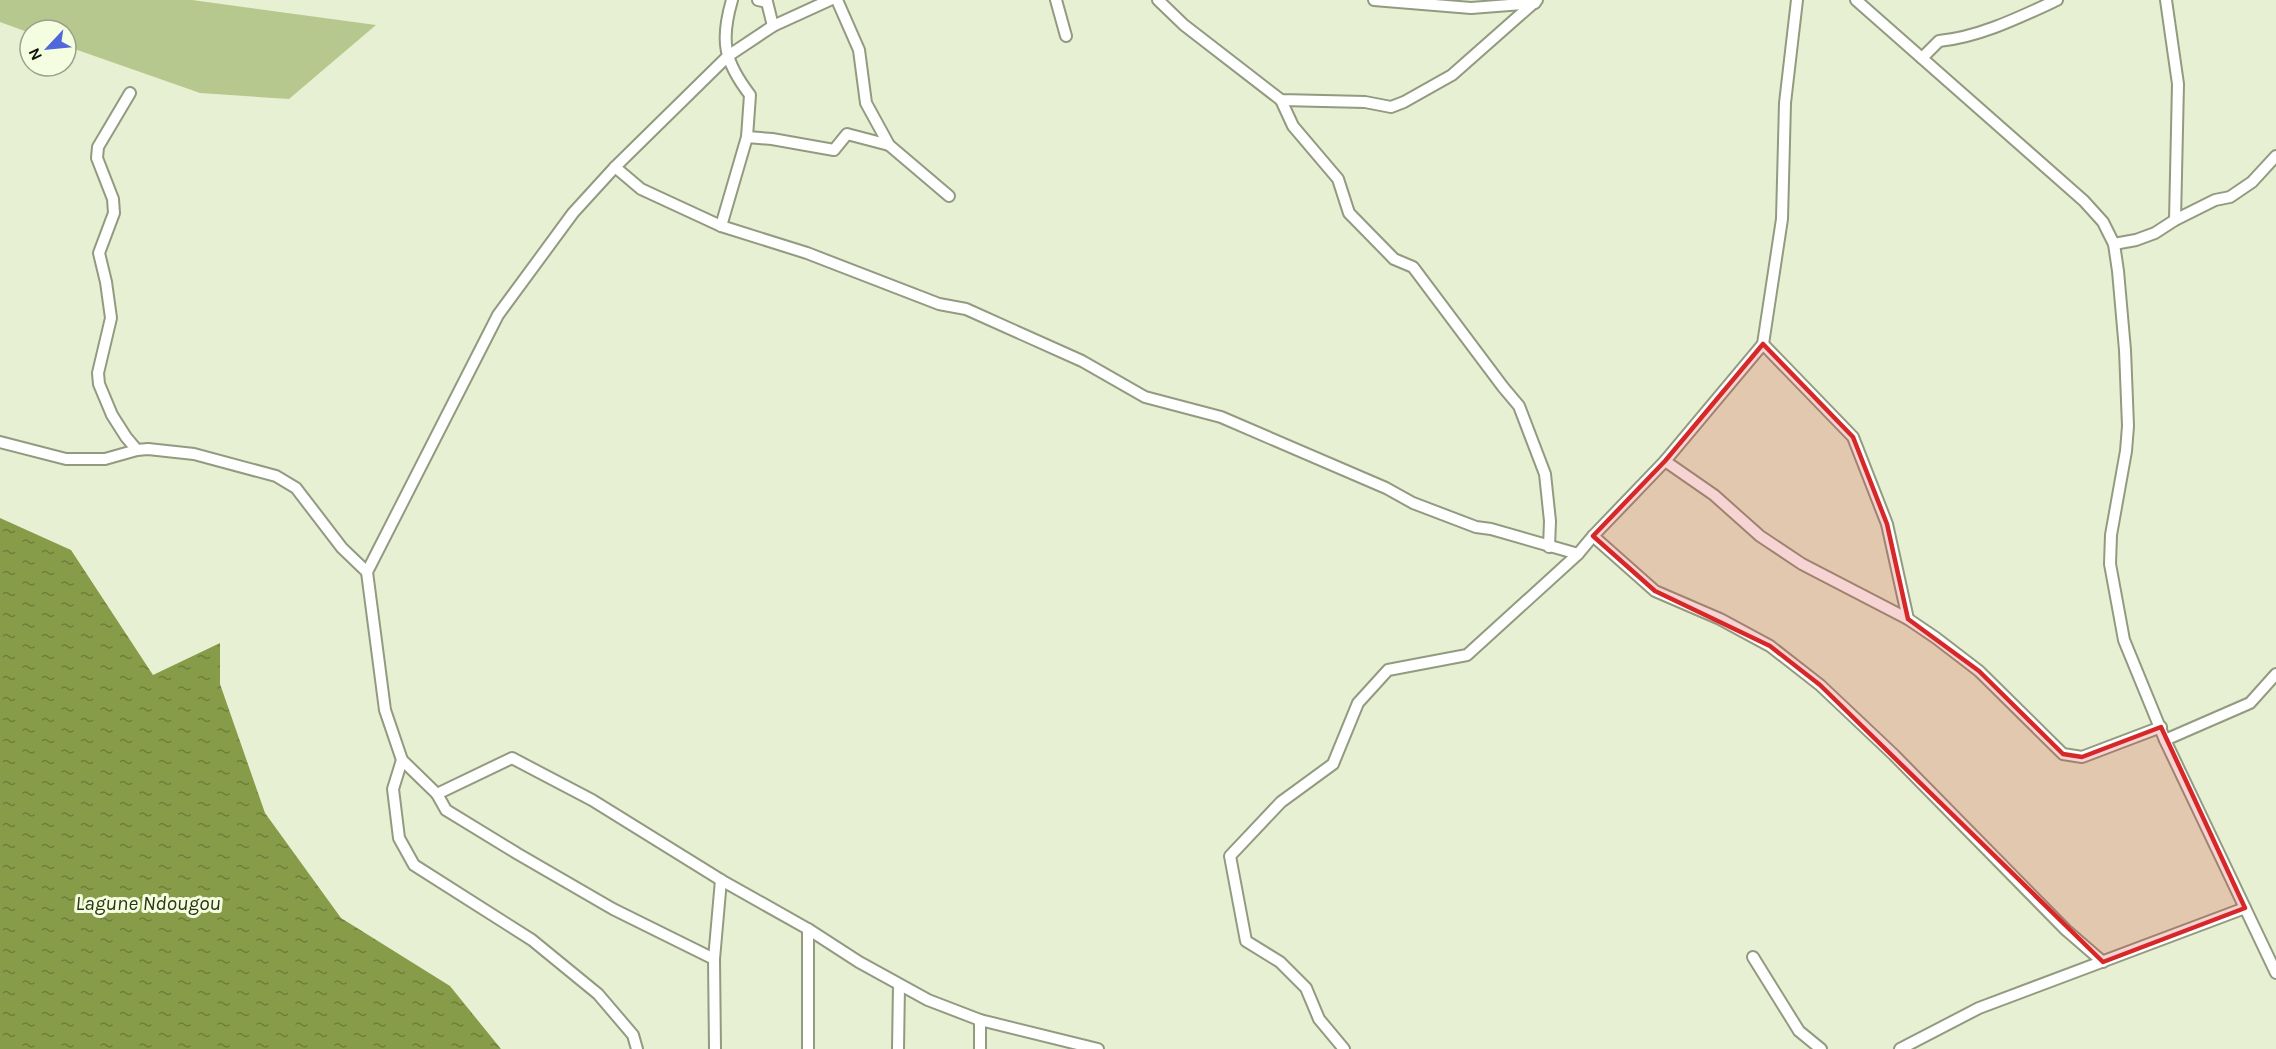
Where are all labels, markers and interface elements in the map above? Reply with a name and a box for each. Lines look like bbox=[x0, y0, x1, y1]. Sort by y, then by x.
north arrow bbox=[18, 18, 78, 78]
text: N bbox=[24, 45, 46, 64]
water label: Lagune Ndougou bbox=[75, 891, 221, 915]

